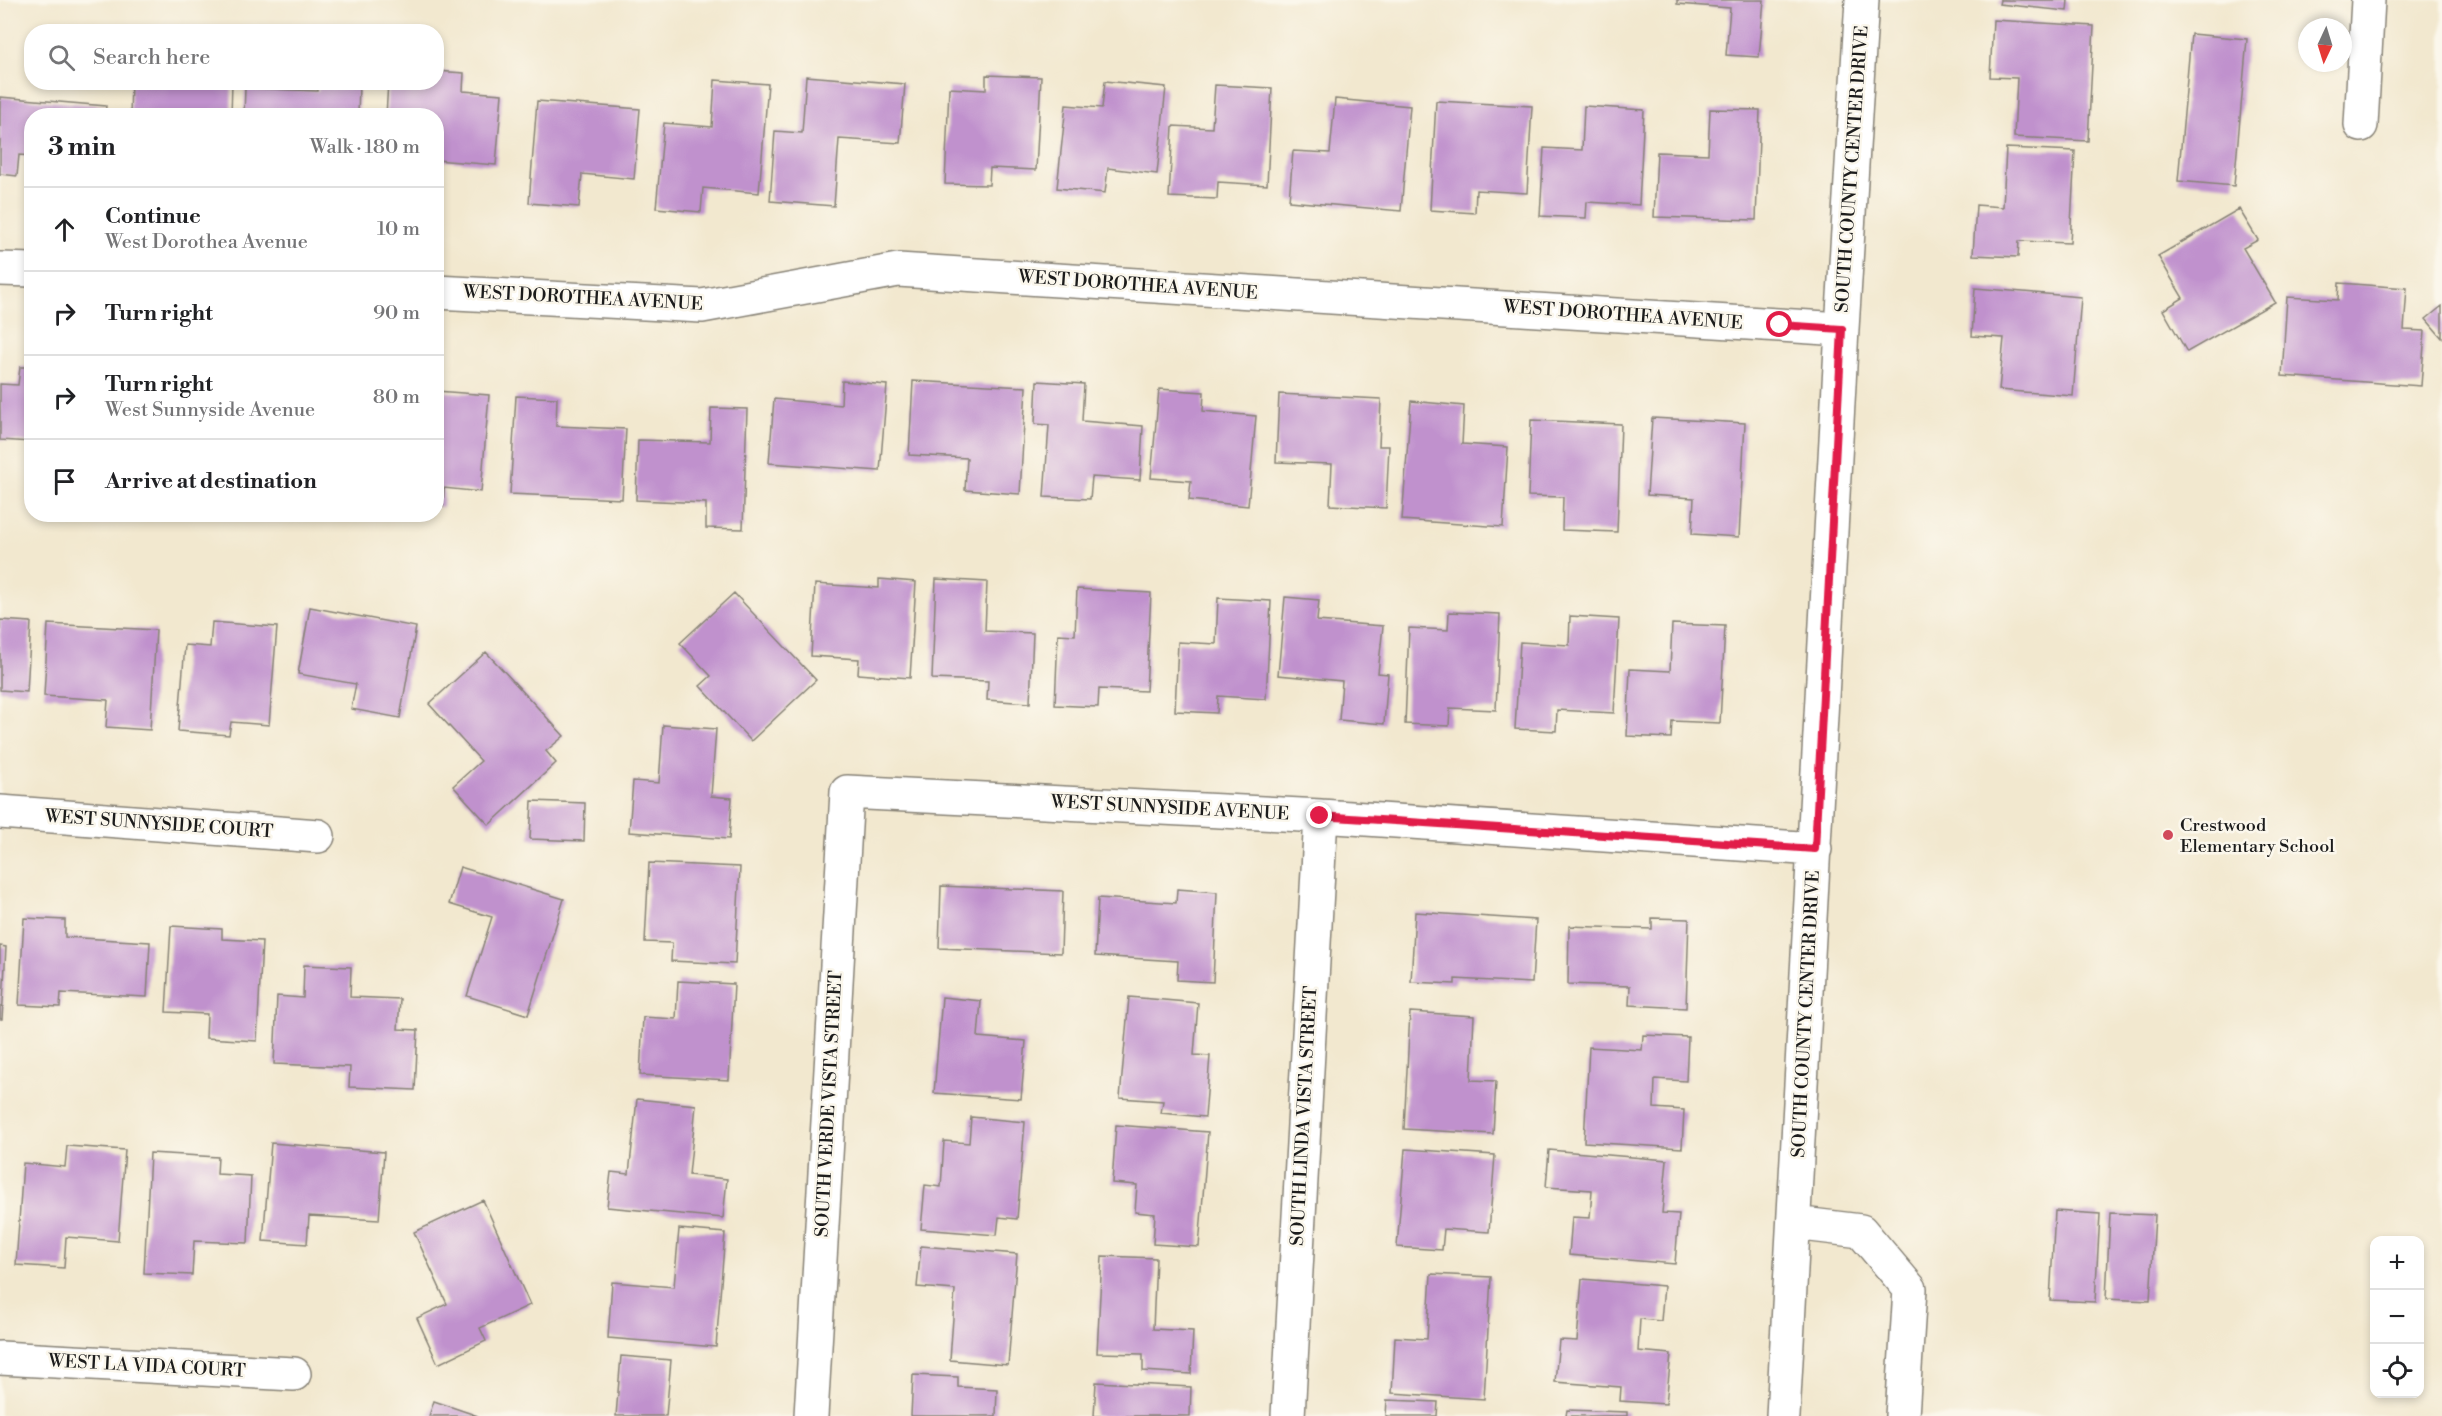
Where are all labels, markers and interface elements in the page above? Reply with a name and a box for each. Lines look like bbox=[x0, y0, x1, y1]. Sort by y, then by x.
north arrow bbox=[2298, 18, 2352, 72]
search box bbox=[24, 24, 444, 90]
street label: SOUTH COUNTY CENTER DRIVE bbox=[1830, 25, 1874, 313]
icon: search bbox=[45, 41, 78, 74]
text: Search here bbox=[93, 44, 210, 71]
text: 3 min bbox=[48, 131, 116, 163]
text: Walk · 180 m bbox=[310, 135, 420, 160]
text: Continue bbox=[105, 203, 201, 230]
icon: ahead bbox=[48, 213, 81, 246]
text: 10 m bbox=[377, 217, 420, 242]
text: West Dorothea Avenue bbox=[105, 230, 308, 255]
street label: WEST DOROTHEA AVENUE bbox=[1016, 265, 1259, 305]
street label: WEST DOROTHEA AVENUE bbox=[461, 280, 704, 316]
street label: WEST DOROTHEA AVENUE bbox=[1501, 295, 1744, 335]
icon: right bbox=[48, 297, 81, 330]
text: Turn right bbox=[105, 300, 213, 327]
text: 90 m bbox=[373, 301, 420, 326]
route start bbox=[1766, 311, 1792, 337]
text: Turn right bbox=[105, 371, 213, 398]
icon: right bbox=[48, 381, 81, 414]
text: 80 m bbox=[373, 385, 420, 410]
text: West Sunnyside Avenue bbox=[105, 398, 315, 423]
icon: arrive bbox=[48, 465, 81, 498]
text: Arrive at destination bbox=[105, 468, 317, 495]
street label: WEST SUNNYSIDE AVENUE bbox=[1049, 790, 1290, 826]
route end bbox=[1306, 802, 1332, 828]
street label: WEST SUNNYSIDE COURT bbox=[43, 804, 274, 843]
place label: Crestwood Elementary School bbox=[2180, 814, 2335, 858]
marker: Crestwood Elementary School bbox=[2161, 828, 2175, 842]
street label: SOUTH COUNTY CENTER DRIVE bbox=[1787, 870, 1825, 1158]
street label: SOUTH VERDE VISTA STREET bbox=[811, 970, 847, 1238]
street label: SOUTH LINDA VISTA STREET bbox=[1286, 985, 1322, 1247]
map controls bbox=[2370, 1236, 2424, 1398]
button: + bbox=[2370, 1236, 2424, 1290]
button: − bbox=[2370, 1290, 2424, 1344]
button: locate bbox=[2370, 1344, 2424, 1398]
street label: WEST LA VIDA COURT bbox=[47, 1349, 247, 1383]

